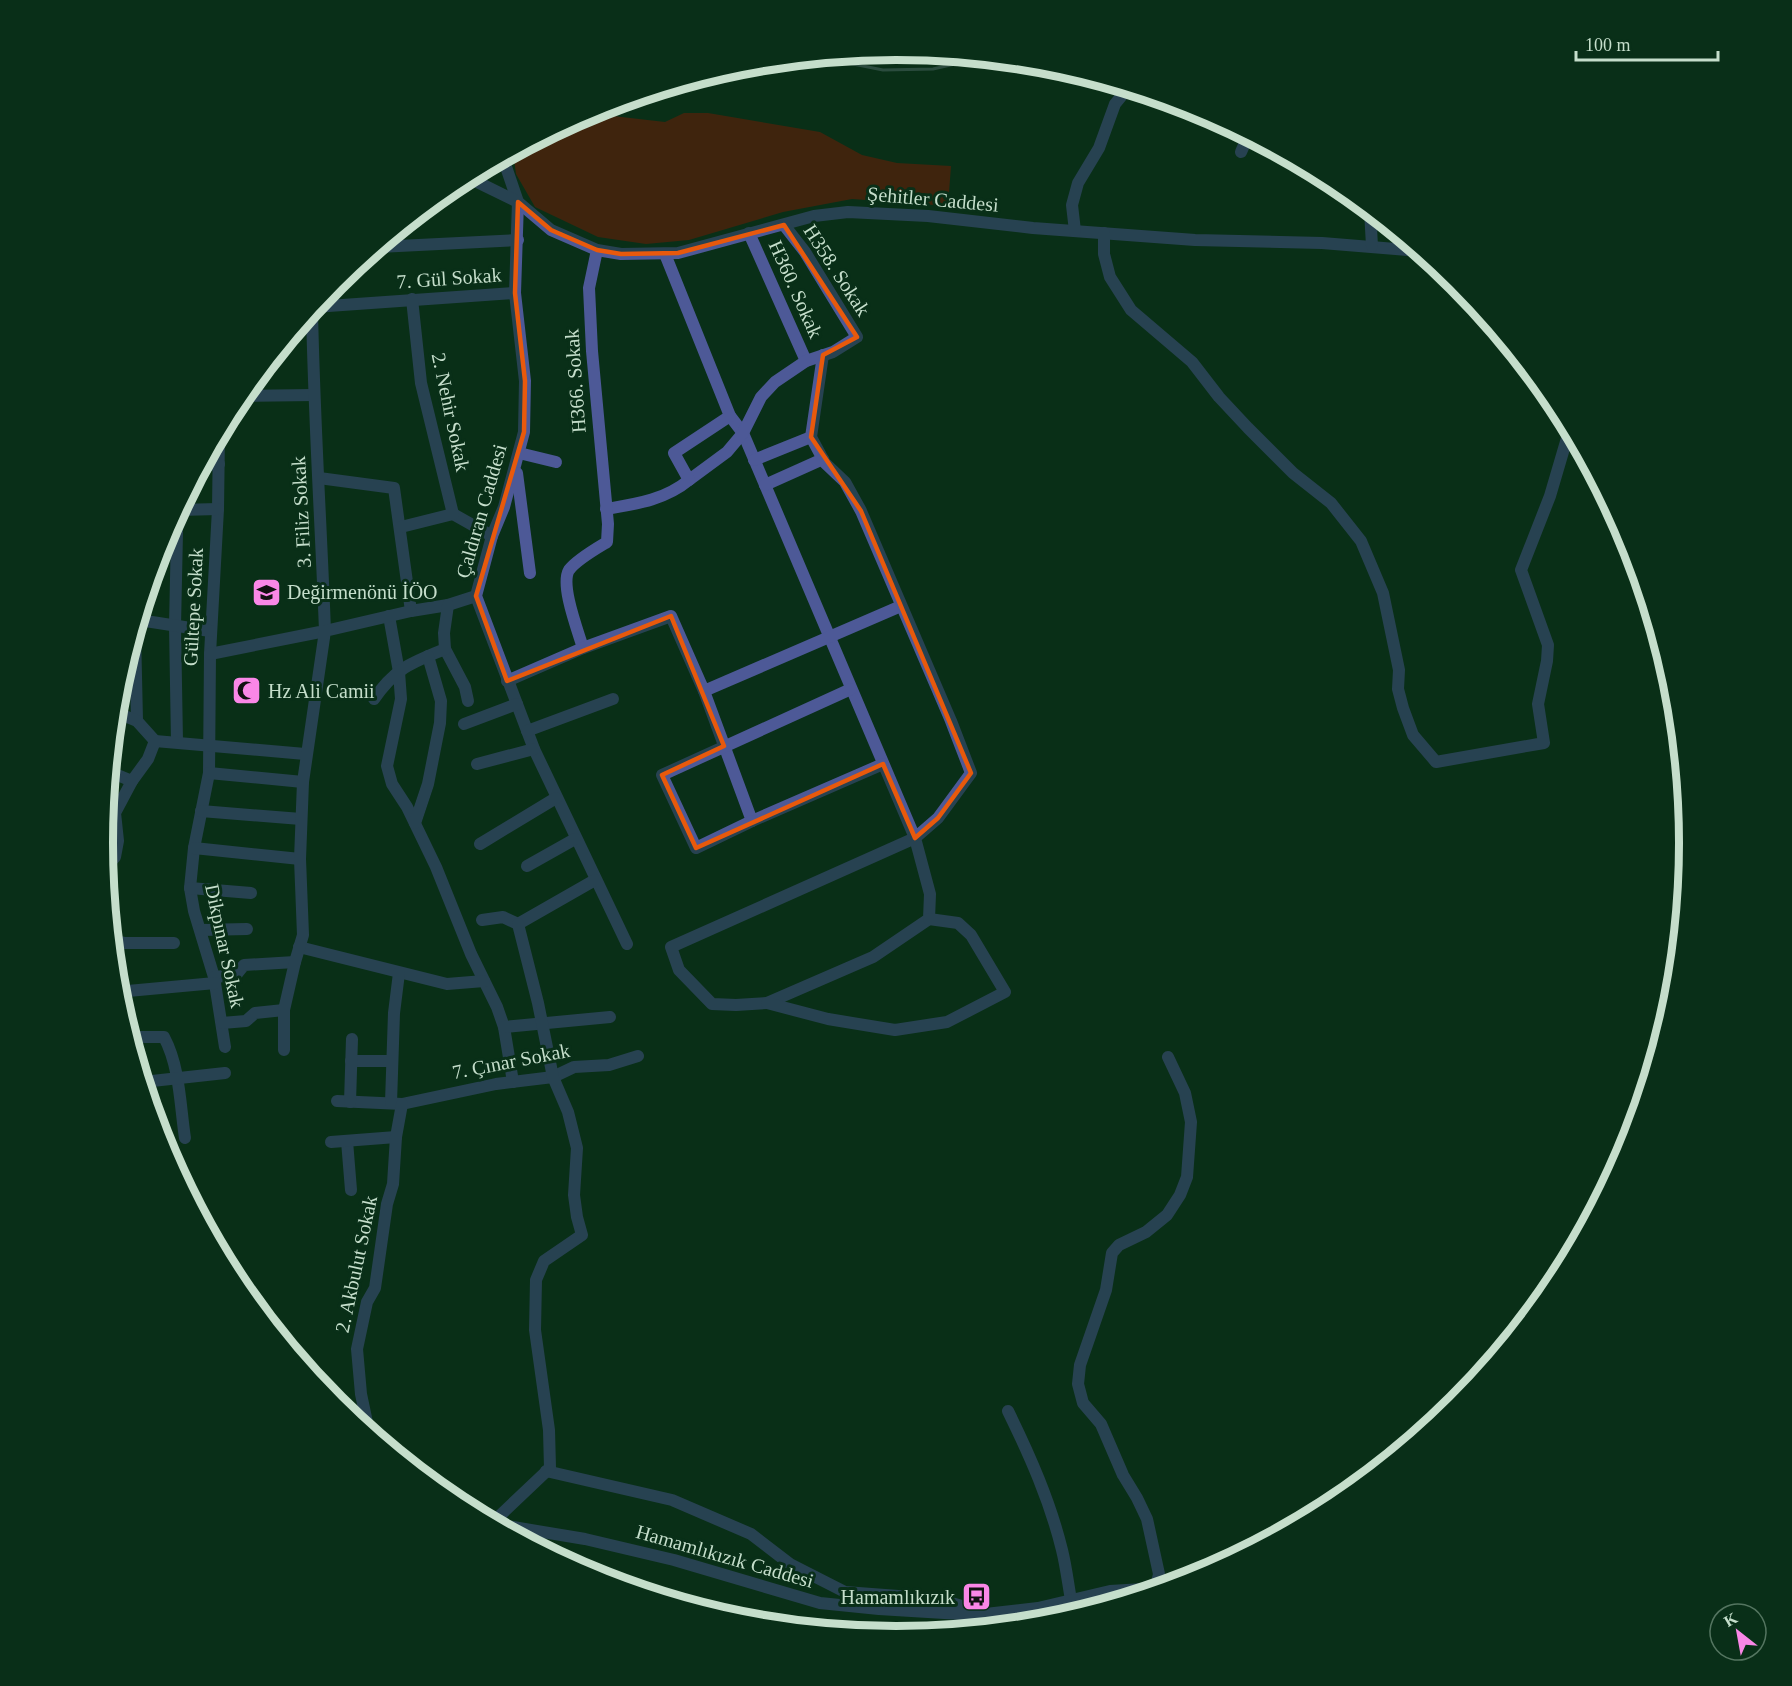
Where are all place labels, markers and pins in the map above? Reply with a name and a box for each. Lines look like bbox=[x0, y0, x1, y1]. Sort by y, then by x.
school or university icon: Değirmenönü İÖO bbox=[250, 576, 282, 608]
place label: Değirmenönü İÖO bbox=[287, 581, 438, 604]
mosque icon: Hz Ali Camii bbox=[231, 675, 263, 707]
place label: Hz Ali Camii bbox=[268, 680, 375, 702]
bus stop icon: Hamamlıkızık bbox=[960, 1581, 992, 1613]
place label: Hamamlıkızık bbox=[841, 1586, 955, 1608]

